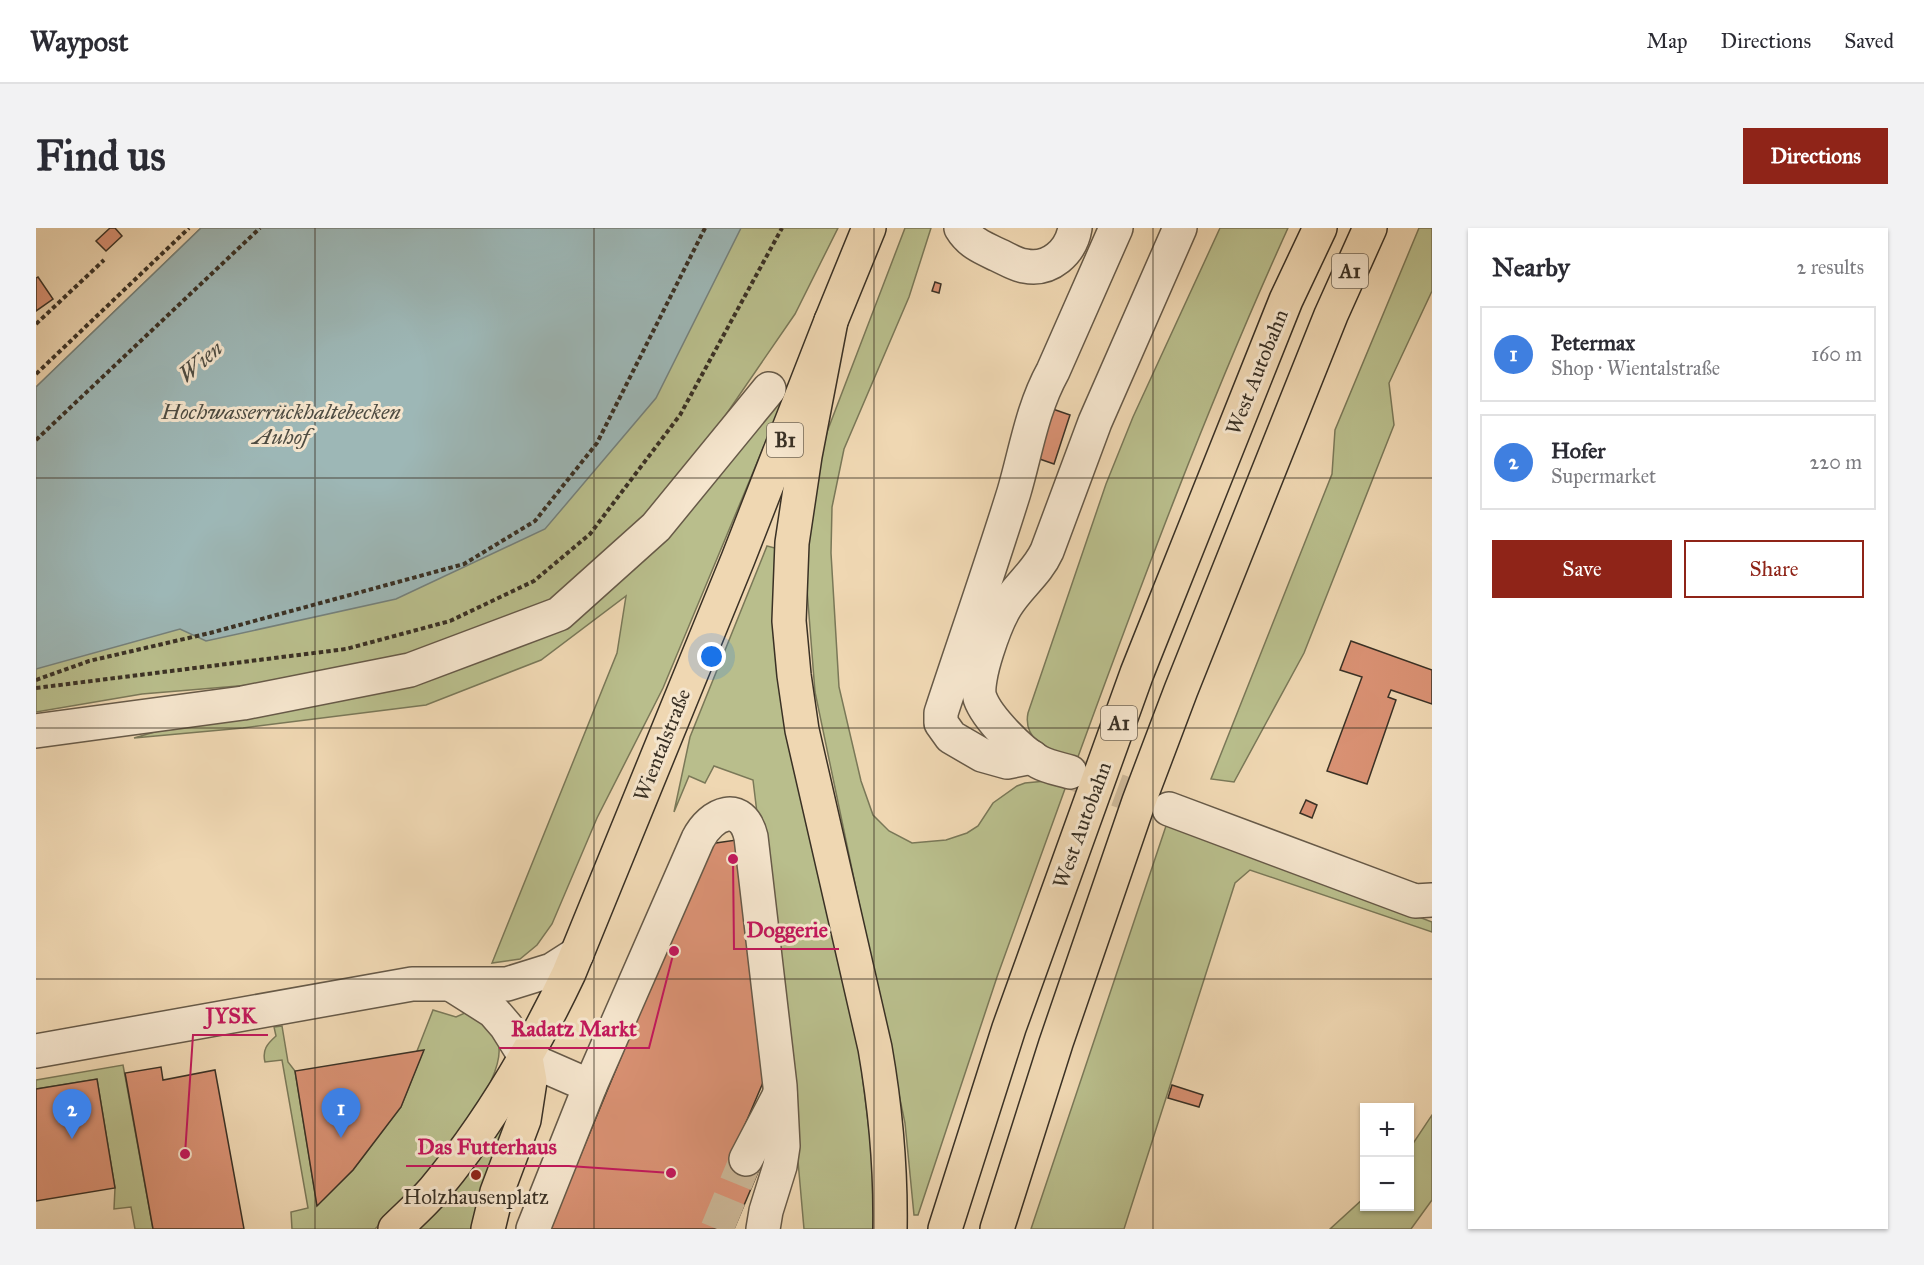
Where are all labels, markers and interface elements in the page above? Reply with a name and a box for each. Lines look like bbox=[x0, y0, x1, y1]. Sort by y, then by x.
text: Waypost bbox=[30, 24, 128, 59]
text: Map bbox=[1647, 28, 1688, 54]
text: Directions bbox=[1721, 28, 1811, 54]
text: Saved bbox=[1844, 28, 1894, 54]
button: Directions bbox=[1743, 128, 1888, 184]
text: Find us bbox=[36, 130, 166, 182]
text: Nearby bbox=[1492, 251, 1570, 283]
road number: A1 bbox=[1332, 254, 1368, 288]
text: 2 results bbox=[1796, 255, 1864, 279]
street label: West Autobahn bbox=[1220, 306, 1294, 438]
text: Petermax bbox=[1551, 329, 1635, 356]
water label: Wien bbox=[173, 335, 228, 388]
text: 1 bbox=[1510, 342, 1517, 366]
text: 160 m bbox=[1811, 342, 1862, 366]
text: Shop · Wientalstraße bbox=[1551, 356, 1720, 380]
water label: Hochwasserrückhaltebecken Auhof bbox=[160, 398, 401, 450]
road number: B1 bbox=[767, 423, 803, 457]
text: Hofer bbox=[1551, 437, 1606, 464]
text: 2 bbox=[1509, 450, 1518, 474]
text: 220 m bbox=[1810, 450, 1862, 474]
text: Supermarket bbox=[1551, 464, 1656, 488]
button: Save bbox=[1492, 540, 1672, 598]
button: Share bbox=[1684, 540, 1864, 598]
your location bbox=[697, 642, 726, 671]
street label: Wientalstraße bbox=[628, 685, 696, 805]
road number: A1 bbox=[1101, 706, 1137, 740]
street label: West Autobahn bbox=[1047, 758, 1117, 892]
callout: Doggerie bbox=[734, 909, 839, 949]
text: Doggerie bbox=[746, 916, 828, 943]
callout: JYSK bbox=[193, 995, 268, 1035]
text: JYSK bbox=[202, 1002, 258, 1030]
callout: Radatz Markt bbox=[499, 1008, 649, 1048]
text: Radatz Markt bbox=[511, 1015, 637, 1042]
pin: 1 bbox=[322, 1088, 360, 1138]
pin: 2 bbox=[52, 1090, 92, 1139]
map controls bbox=[1360, 1103, 1414, 1211]
button: + bbox=[1360, 1103, 1414, 1157]
callout: Das Futterhaus bbox=[406, 1126, 569, 1166]
text: Das Futterhaus bbox=[417, 1133, 557, 1160]
button: − bbox=[1360, 1157, 1414, 1211]
marker: Holzhausenplatz bbox=[469, 1168, 483, 1182]
place label: Holzhausenplatz bbox=[403, 1184, 549, 1210]

